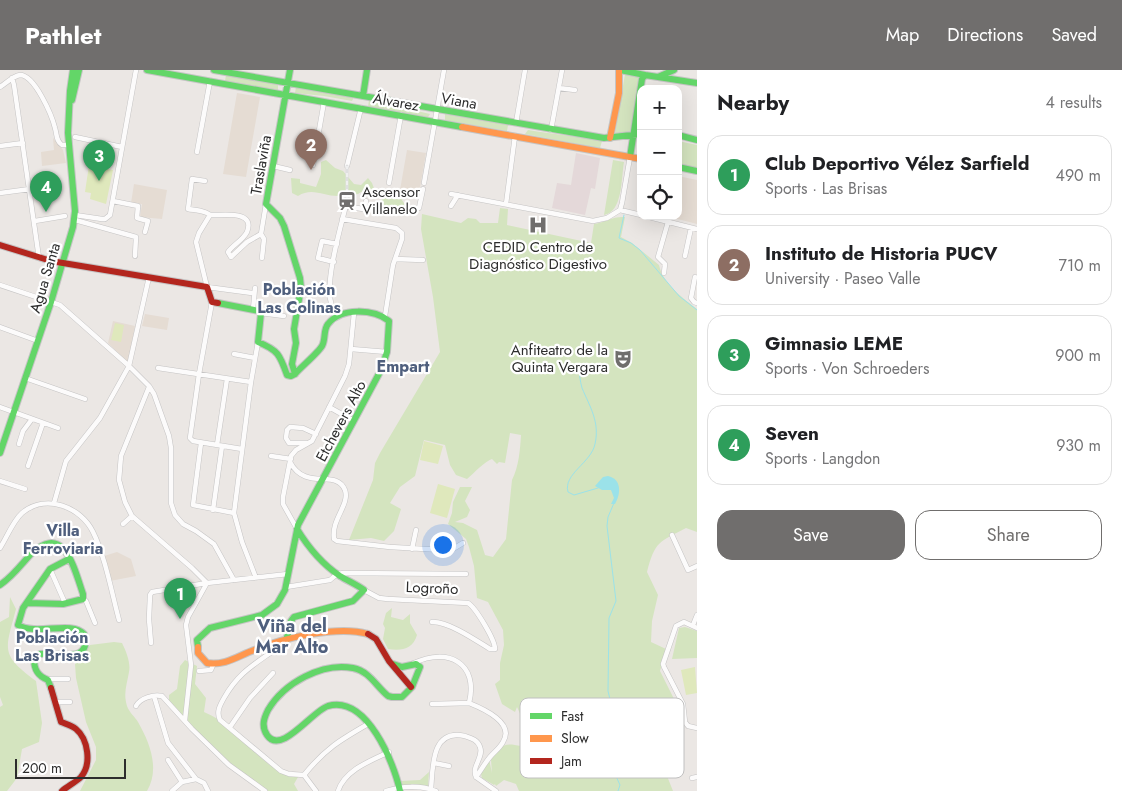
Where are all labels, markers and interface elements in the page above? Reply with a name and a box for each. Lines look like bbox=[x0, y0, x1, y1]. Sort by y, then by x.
text: Pathlet bbox=[25, 18, 101, 53]
text: Map bbox=[886, 22, 919, 48]
text: Directions bbox=[947, 22, 1023, 48]
text: Saved bbox=[1051, 22, 1097, 48]
map controls bbox=[637, 85, 682, 220]
button: + bbox=[637, 85, 682, 130]
street label: Álvarez bbox=[371, 87, 421, 117]
street label: Viana bbox=[439, 87, 479, 115]
text: Nearby bbox=[717, 88, 789, 118]
text: 4 results bbox=[1046, 91, 1102, 114]
pin: 2 bbox=[295, 129, 327, 170]
button: − bbox=[637, 130, 682, 175]
street label: Traslaviña bbox=[245, 133, 277, 197]
pin: 3 bbox=[83, 140, 115, 181]
text: Club Deportivo Vélez Sarfield bbox=[765, 150, 1029, 177]
text: 1 bbox=[730, 164, 738, 187]
text: 490 m bbox=[1056, 164, 1101, 187]
pin: 4 bbox=[30, 171, 62, 212]
button: locate bbox=[637, 175, 682, 220]
text: Sports · Las Brisas bbox=[765, 177, 887, 200]
place label: Ascensor Villanelo bbox=[362, 181, 421, 220]
station icon: Ascensor Villanelo bbox=[336, 190, 358, 212]
hospital icon: CEDID Centro de Diagnóstico Digestivo bbox=[527, 214, 549, 236]
place label: CEDID Centro de Diagnóstico Digestivo bbox=[469, 236, 607, 275]
street label: Agua Santa bbox=[24, 240, 66, 316]
text: Instituto de Historia PUCV bbox=[765, 240, 997, 267]
text: 2 bbox=[729, 254, 739, 277]
text: 710 m bbox=[1059, 254, 1101, 277]
text: University · Paseo Valle bbox=[765, 267, 920, 290]
district label: Población Las Colinas bbox=[257, 278, 341, 319]
text: Gimnasio LEME bbox=[765, 330, 903, 357]
place label: Anfiteatro de la Quinta Vergara bbox=[511, 339, 608, 378]
text: 3 bbox=[729, 344, 739, 367]
text: 900 m bbox=[1055, 344, 1101, 367]
theatre icon: Anfiteatro de la Quinta Vergara bbox=[612, 348, 634, 370]
district label: Empart bbox=[377, 355, 430, 378]
text: Sports · Von Schroeders bbox=[765, 357, 929, 380]
street label: Etchevers Alto bbox=[310, 376, 372, 466]
text: Seven bbox=[765, 420, 819, 447]
text: 4 bbox=[728, 434, 740, 457]
text: 930 m bbox=[1056, 434, 1101, 457]
text: Sports · Langdon bbox=[765, 447, 880, 470]
button: Save bbox=[717, 510, 905, 560]
button: Share bbox=[915, 510, 1102, 560]
district label: Villa Ferroviaria bbox=[23, 519, 103, 560]
your location bbox=[430, 532, 456, 558]
street label: Logroño bbox=[405, 576, 459, 600]
pin: 1 bbox=[164, 578, 196, 619]
district label: Viña del Mar Alto bbox=[256, 613, 329, 660]
district label: Población Las Brisas bbox=[15, 626, 89, 667]
legend bbox=[520, 698, 684, 778]
text: Fast bbox=[561, 706, 584, 726]
text: Slow bbox=[561, 728, 589, 748]
text: Jam bbox=[559, 751, 582, 771]
scale bar bbox=[15, 756, 126, 779]
text: 200 m bbox=[22, 758, 62, 778]

